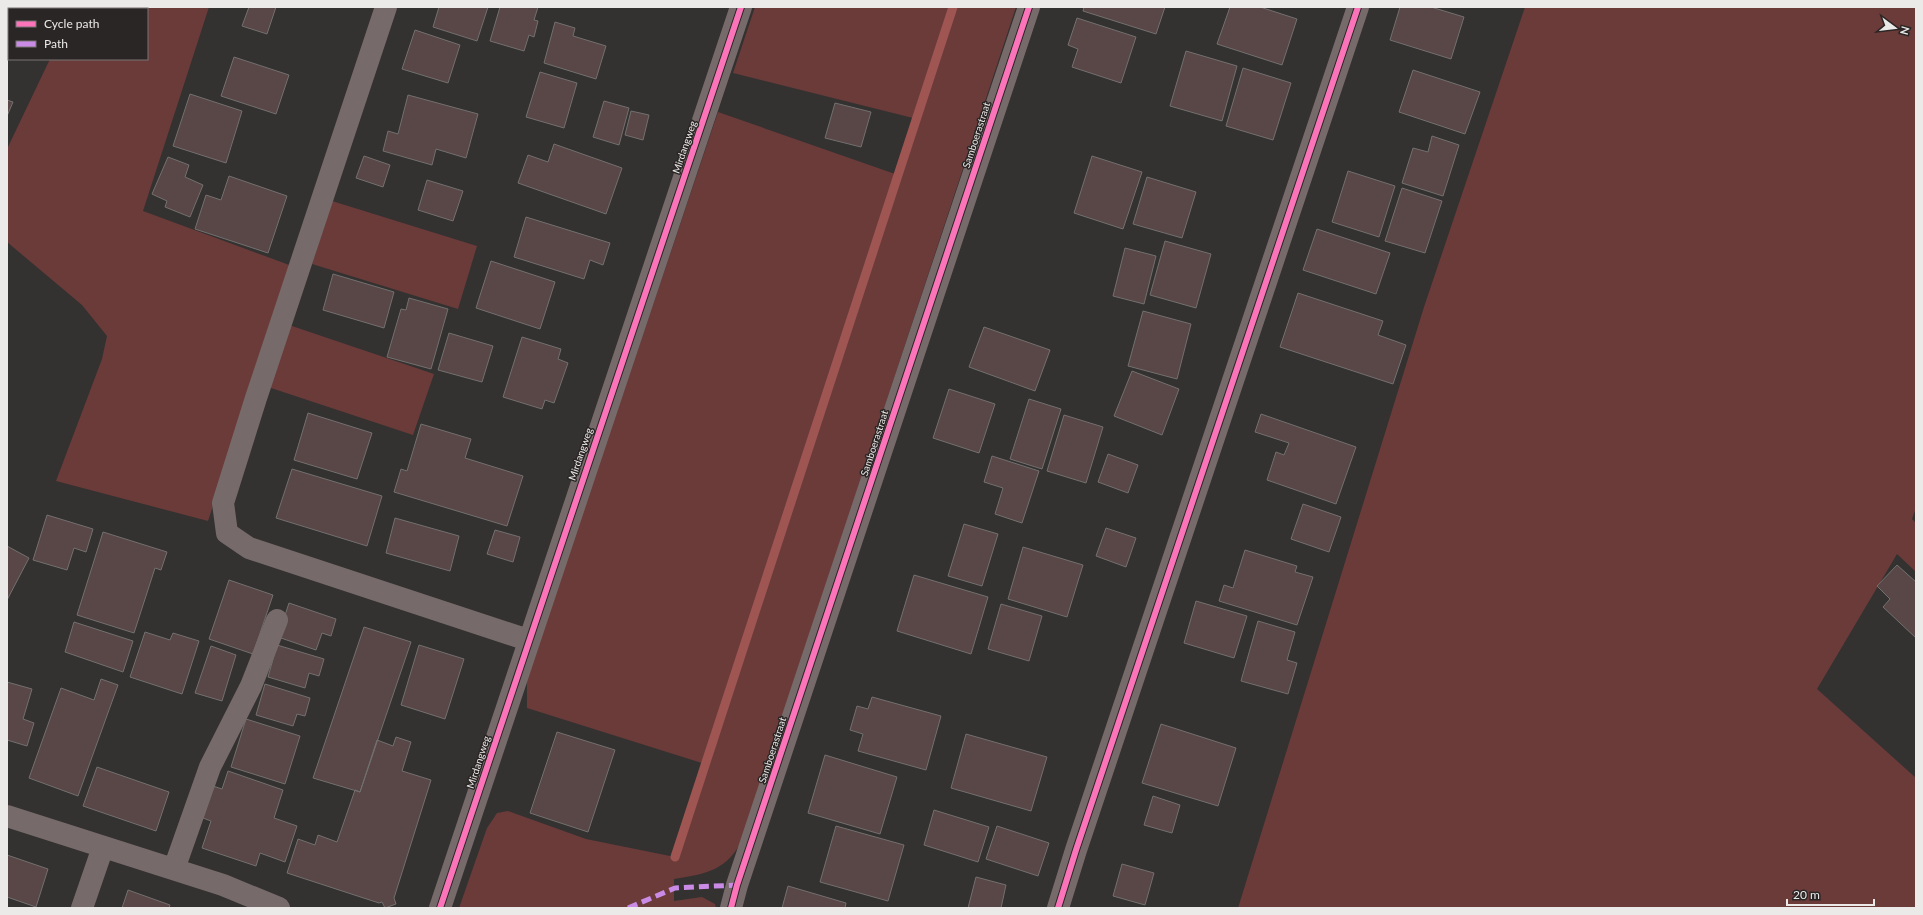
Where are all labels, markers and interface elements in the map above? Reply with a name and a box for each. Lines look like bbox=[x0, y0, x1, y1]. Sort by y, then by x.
legend bbox=[8, 8, 148, 60]
north arrow bbox=[1875, 8, 1915, 48]
text: Cycle path bbox=[44, 16, 99, 31]
text: N bbox=[1898, 25, 1913, 36]
text: Path bbox=[44, 36, 68, 51]
street label: Samboerastraat bbox=[960, 100, 992, 169]
street label: Mirdangweg bbox=[669, 119, 699, 175]
street label: Samboerastraat bbox=[858, 408, 890, 477]
street label: Mirdangweg bbox=[565, 426, 595, 482]
street label: Samboerastraat bbox=[756, 715, 788, 784]
street label: Mirdangweg bbox=[464, 734, 492, 790]
scale bar bbox=[1787, 881, 1874, 907]
text: 20 m bbox=[1793, 887, 1820, 902]

